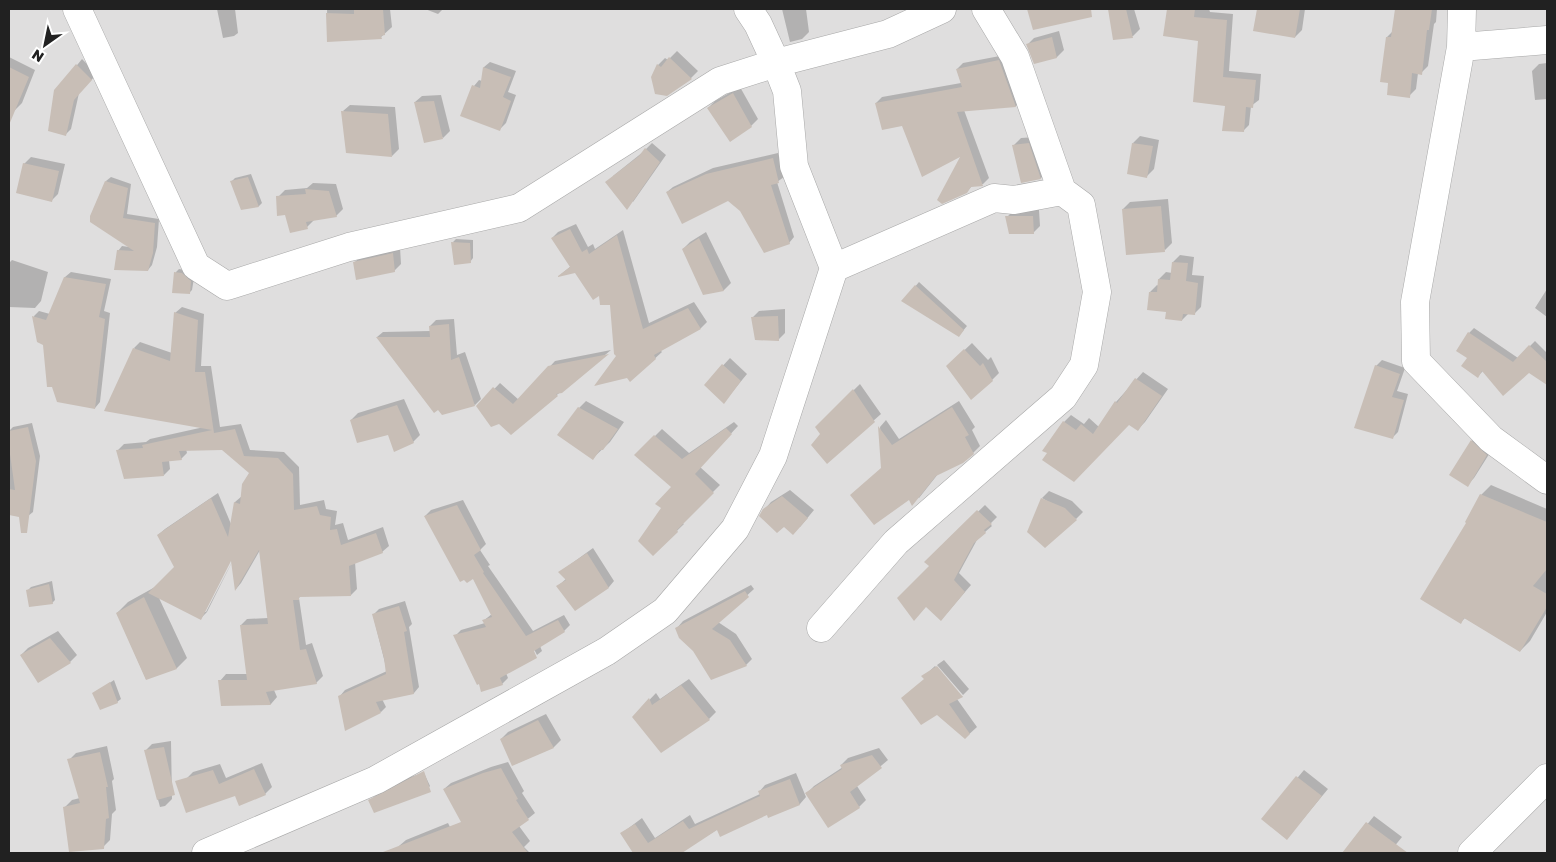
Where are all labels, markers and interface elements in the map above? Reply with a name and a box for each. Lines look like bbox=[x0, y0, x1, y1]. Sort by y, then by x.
north arrow bbox=[20, 20, 70, 70]
text: N bbox=[29, 46, 47, 66]

